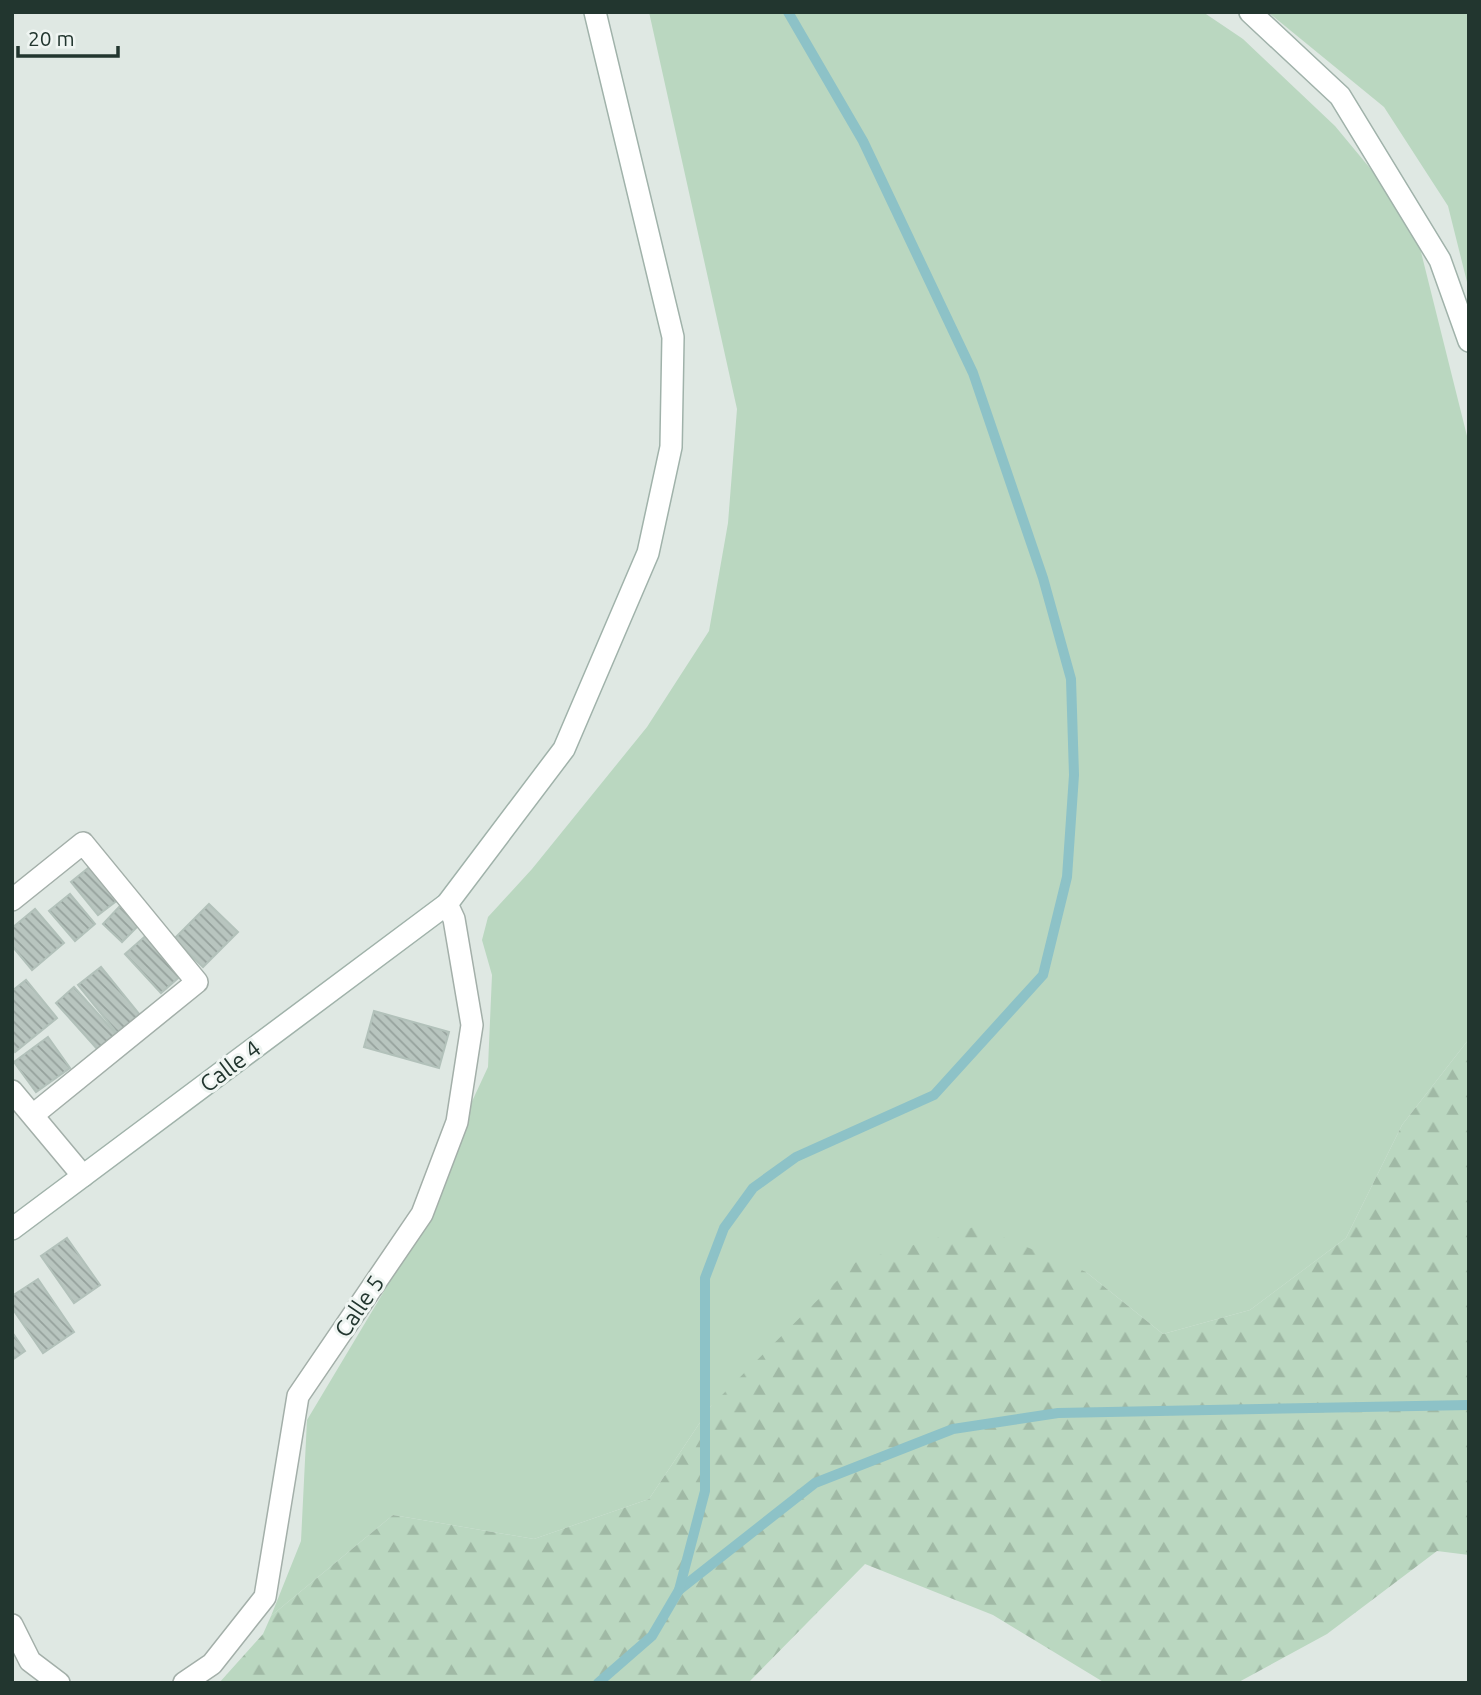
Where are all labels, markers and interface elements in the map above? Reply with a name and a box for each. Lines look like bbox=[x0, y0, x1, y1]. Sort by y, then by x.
scale bar bbox=[18, 14, 117, 58]
text: 20 m bbox=[28, 26, 75, 50]
street label: Calle 4 bbox=[195, 1035, 265, 1097]
street label: Calle 5 bbox=[329, 1270, 389, 1342]

